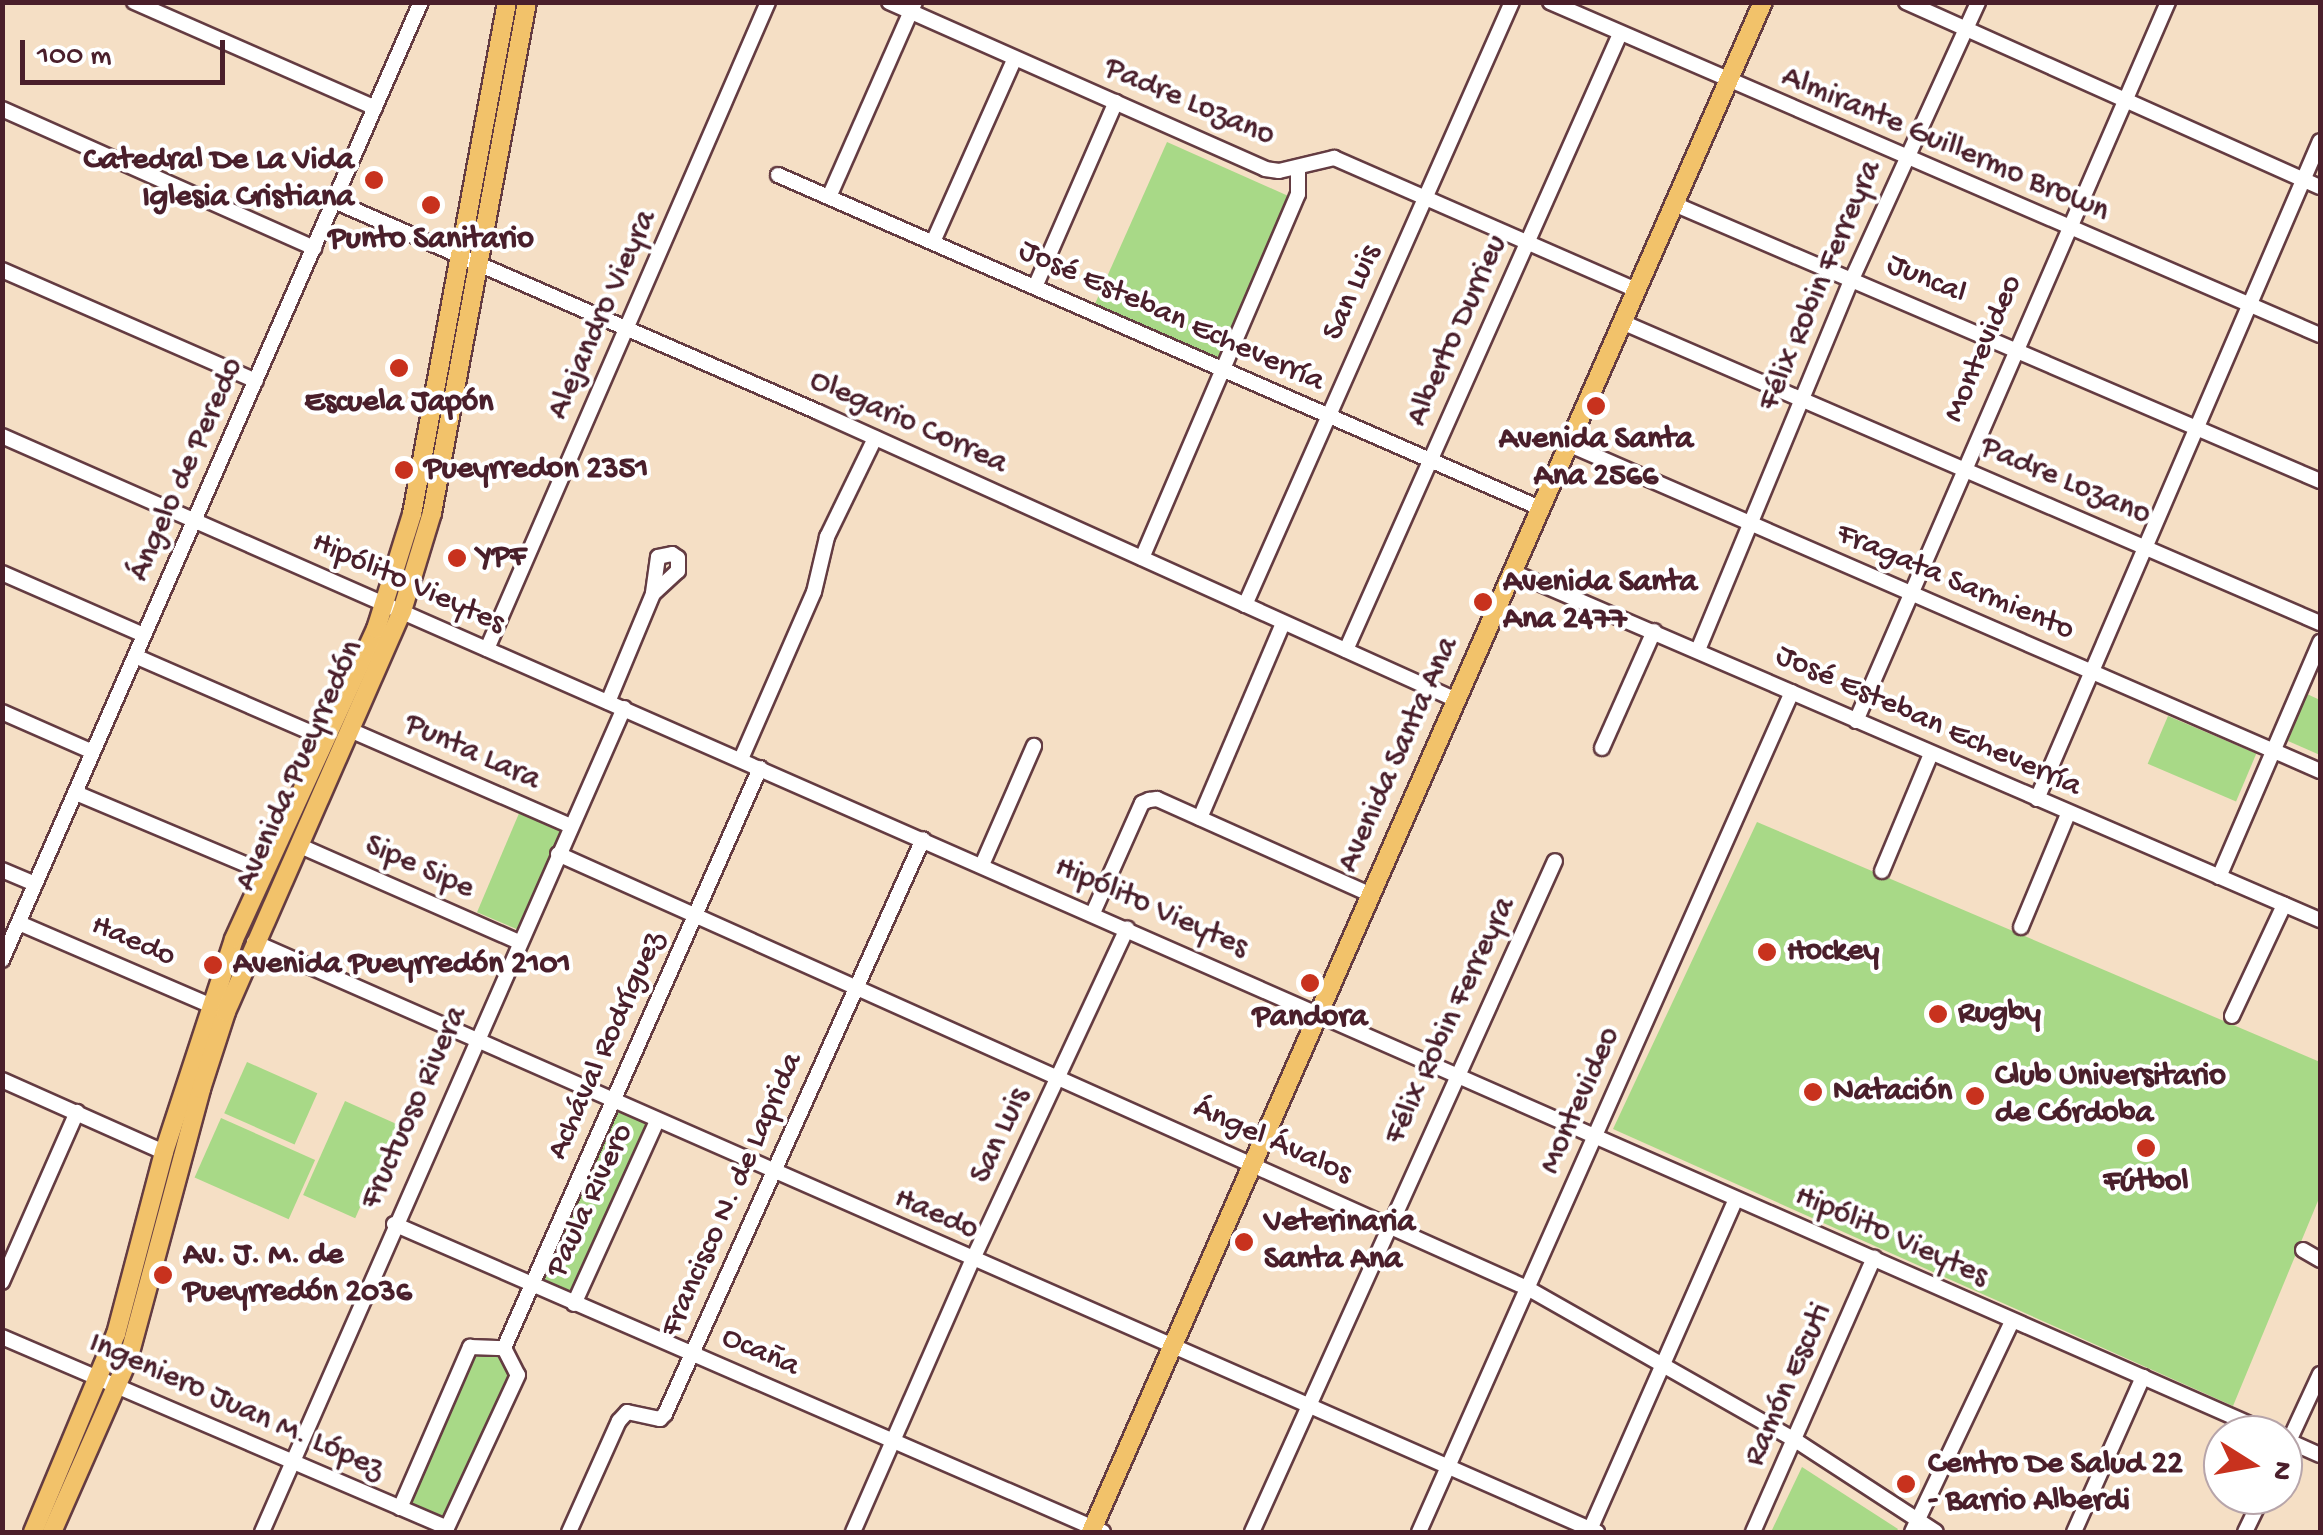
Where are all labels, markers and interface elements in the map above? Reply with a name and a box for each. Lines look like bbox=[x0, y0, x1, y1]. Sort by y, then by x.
scale bar bbox=[25, 20, 230, 82]
text: 100 m bbox=[37, 40, 112, 75]
street label: Padre Lozano bbox=[1098, 50, 1280, 156]
street label: Almirante Guillermo Brown bbox=[1775, 58, 2115, 232]
place label: Catedral De La Vida Iglesia Cristiana bbox=[84, 143, 354, 218]
street label: Félix Robin Ferreyra bbox=[1751, 155, 1891, 417]
marker: Catedral De La Vida Iglesia Cristiana bbox=[363, 169, 385, 191]
marker: Punto Sanitario bbox=[420, 194, 442, 216]
street label: Alejandro Vieyra bbox=[540, 204, 666, 426]
place label: Punto Sanitario bbox=[328, 221, 534, 259]
street label: Alberto Durrieu bbox=[1399, 230, 1517, 432]
street label: José Esteban Echeverría bbox=[1012, 232, 1330, 402]
street label: San Luis bbox=[1315, 239, 1391, 347]
street label: Juncal bbox=[1880, 246, 1972, 314]
street label: Montevideo bbox=[1936, 269, 2032, 429]
street label: Ángelo de Peredo bbox=[121, 352, 253, 588]
marker: Escuela Japón bbox=[388, 357, 410, 379]
street label: Olegario Correa bbox=[803, 362, 1013, 484]
place label: Escuela Japón bbox=[305, 384, 493, 422]
marker: Avenida Santa Ana 2566 bbox=[1585, 395, 1607, 417]
place label: Avenida Santa Ana 2566 bbox=[1499, 422, 1693, 497]
street label: Padre Lozano bbox=[1974, 429, 2156, 535]
place label: Pueyrredon 2351 bbox=[424, 451, 648, 489]
marker: Pueyrredon 2351 bbox=[393, 459, 415, 481]
street label: Fragata Sarmiento bbox=[1830, 516, 2080, 650]
street label: Hipólito Vieytes bbox=[306, 524, 510, 644]
place label: YPF bbox=[477, 539, 526, 577]
marker: YPF bbox=[446, 547, 468, 569]
place label: Avenida Santa Ana 2477 bbox=[1503, 565, 1697, 640]
marker: Avenida Santa Ana 2477 bbox=[1472, 591, 1494, 613]
street label: Avenida Santa Ana bbox=[1330, 631, 1468, 879]
street label: Avenida Pueyrredón bbox=[227, 635, 373, 897]
street label: José Esteban Echeverría bbox=[1769, 637, 2087, 807]
street label: Punta Lara bbox=[398, 706, 546, 800]
street label: Sipe Sipe bbox=[358, 827, 480, 909]
street label: Hipólito Vieytes bbox=[1049, 848, 1253, 968]
street label: Félix Robin Ferreyra bbox=[1377, 891, 1525, 1151]
street label: Haedo bbox=[85, 907, 181, 977]
street label: Achával Rodríguez bbox=[540, 926, 674, 1166]
place label: Hockey bbox=[1787, 933, 1879, 971]
marker: Hockey bbox=[1756, 941, 1778, 963]
place label: Avenida Pueyrredón 2101 bbox=[233, 946, 571, 984]
marker: Avenida Pueyrredón 2101 bbox=[202, 954, 224, 976]
marker: Pandora bbox=[1299, 972, 1321, 994]
place label: Rugby bbox=[1958, 995, 2041, 1033]
place label: Pandora bbox=[1252, 999, 1368, 1037]
street label: Fructuoso Rivera bbox=[353, 1001, 477, 1215]
marker: Rugby bbox=[1927, 1003, 1949, 1025]
street label: Montevideo bbox=[1532, 1022, 1630, 1180]
street label: Francisco N. de Laprida bbox=[653, 1047, 813, 1343]
place label: Club Universitario de Córdoba bbox=[1995, 1059, 2226, 1134]
place label: Natación bbox=[1833, 1073, 1952, 1111]
marker: Natación bbox=[1802, 1081, 1824, 1103]
street label: San Luis bbox=[962, 1082, 1040, 1190]
marker: Club Universitario de Córdoba bbox=[1964, 1085, 1986, 1107]
street label: Ángel Ávalos bbox=[1187, 1090, 1357, 1194]
street label: Paula Rivero bbox=[539, 1118, 643, 1284]
marker: Fútbol bbox=[2135, 1137, 2157, 1159]
place label: Fútbol bbox=[2103, 1164, 2189, 1202]
street label: Hipólito Vieytes bbox=[1789, 1177, 1993, 1297]
street label: Haedo bbox=[888, 1180, 984, 1250]
place label: Veterinaria Santa Ana bbox=[1264, 1205, 1415, 1280]
marker: Veterinaria Santa Ana bbox=[1233, 1231, 1255, 1253]
place label: Av. J. M. de Pueyrredón 2036 bbox=[183, 1238, 412, 1313]
marker: Av. J. M. de Pueyrredón 2036 bbox=[152, 1264, 174, 1286]
street label: Ramón Escuti bbox=[1736, 1298, 1842, 1472]
street label: Ocaña bbox=[715, 1319, 805, 1387]
street label: Ingeniero Juan M. López bbox=[83, 1325, 389, 1489]
north arrow bbox=[2203, 1415, 2303, 1515]
place label: Centro De Salud 22 - Barrio Alberdi bbox=[1928, 1447, 2183, 1522]
text: N bbox=[2263, 1458, 2299, 1483]
marker: Centro De Salud 22 - Barrio Alberdi bbox=[1893, 1471, 1919, 1497]

